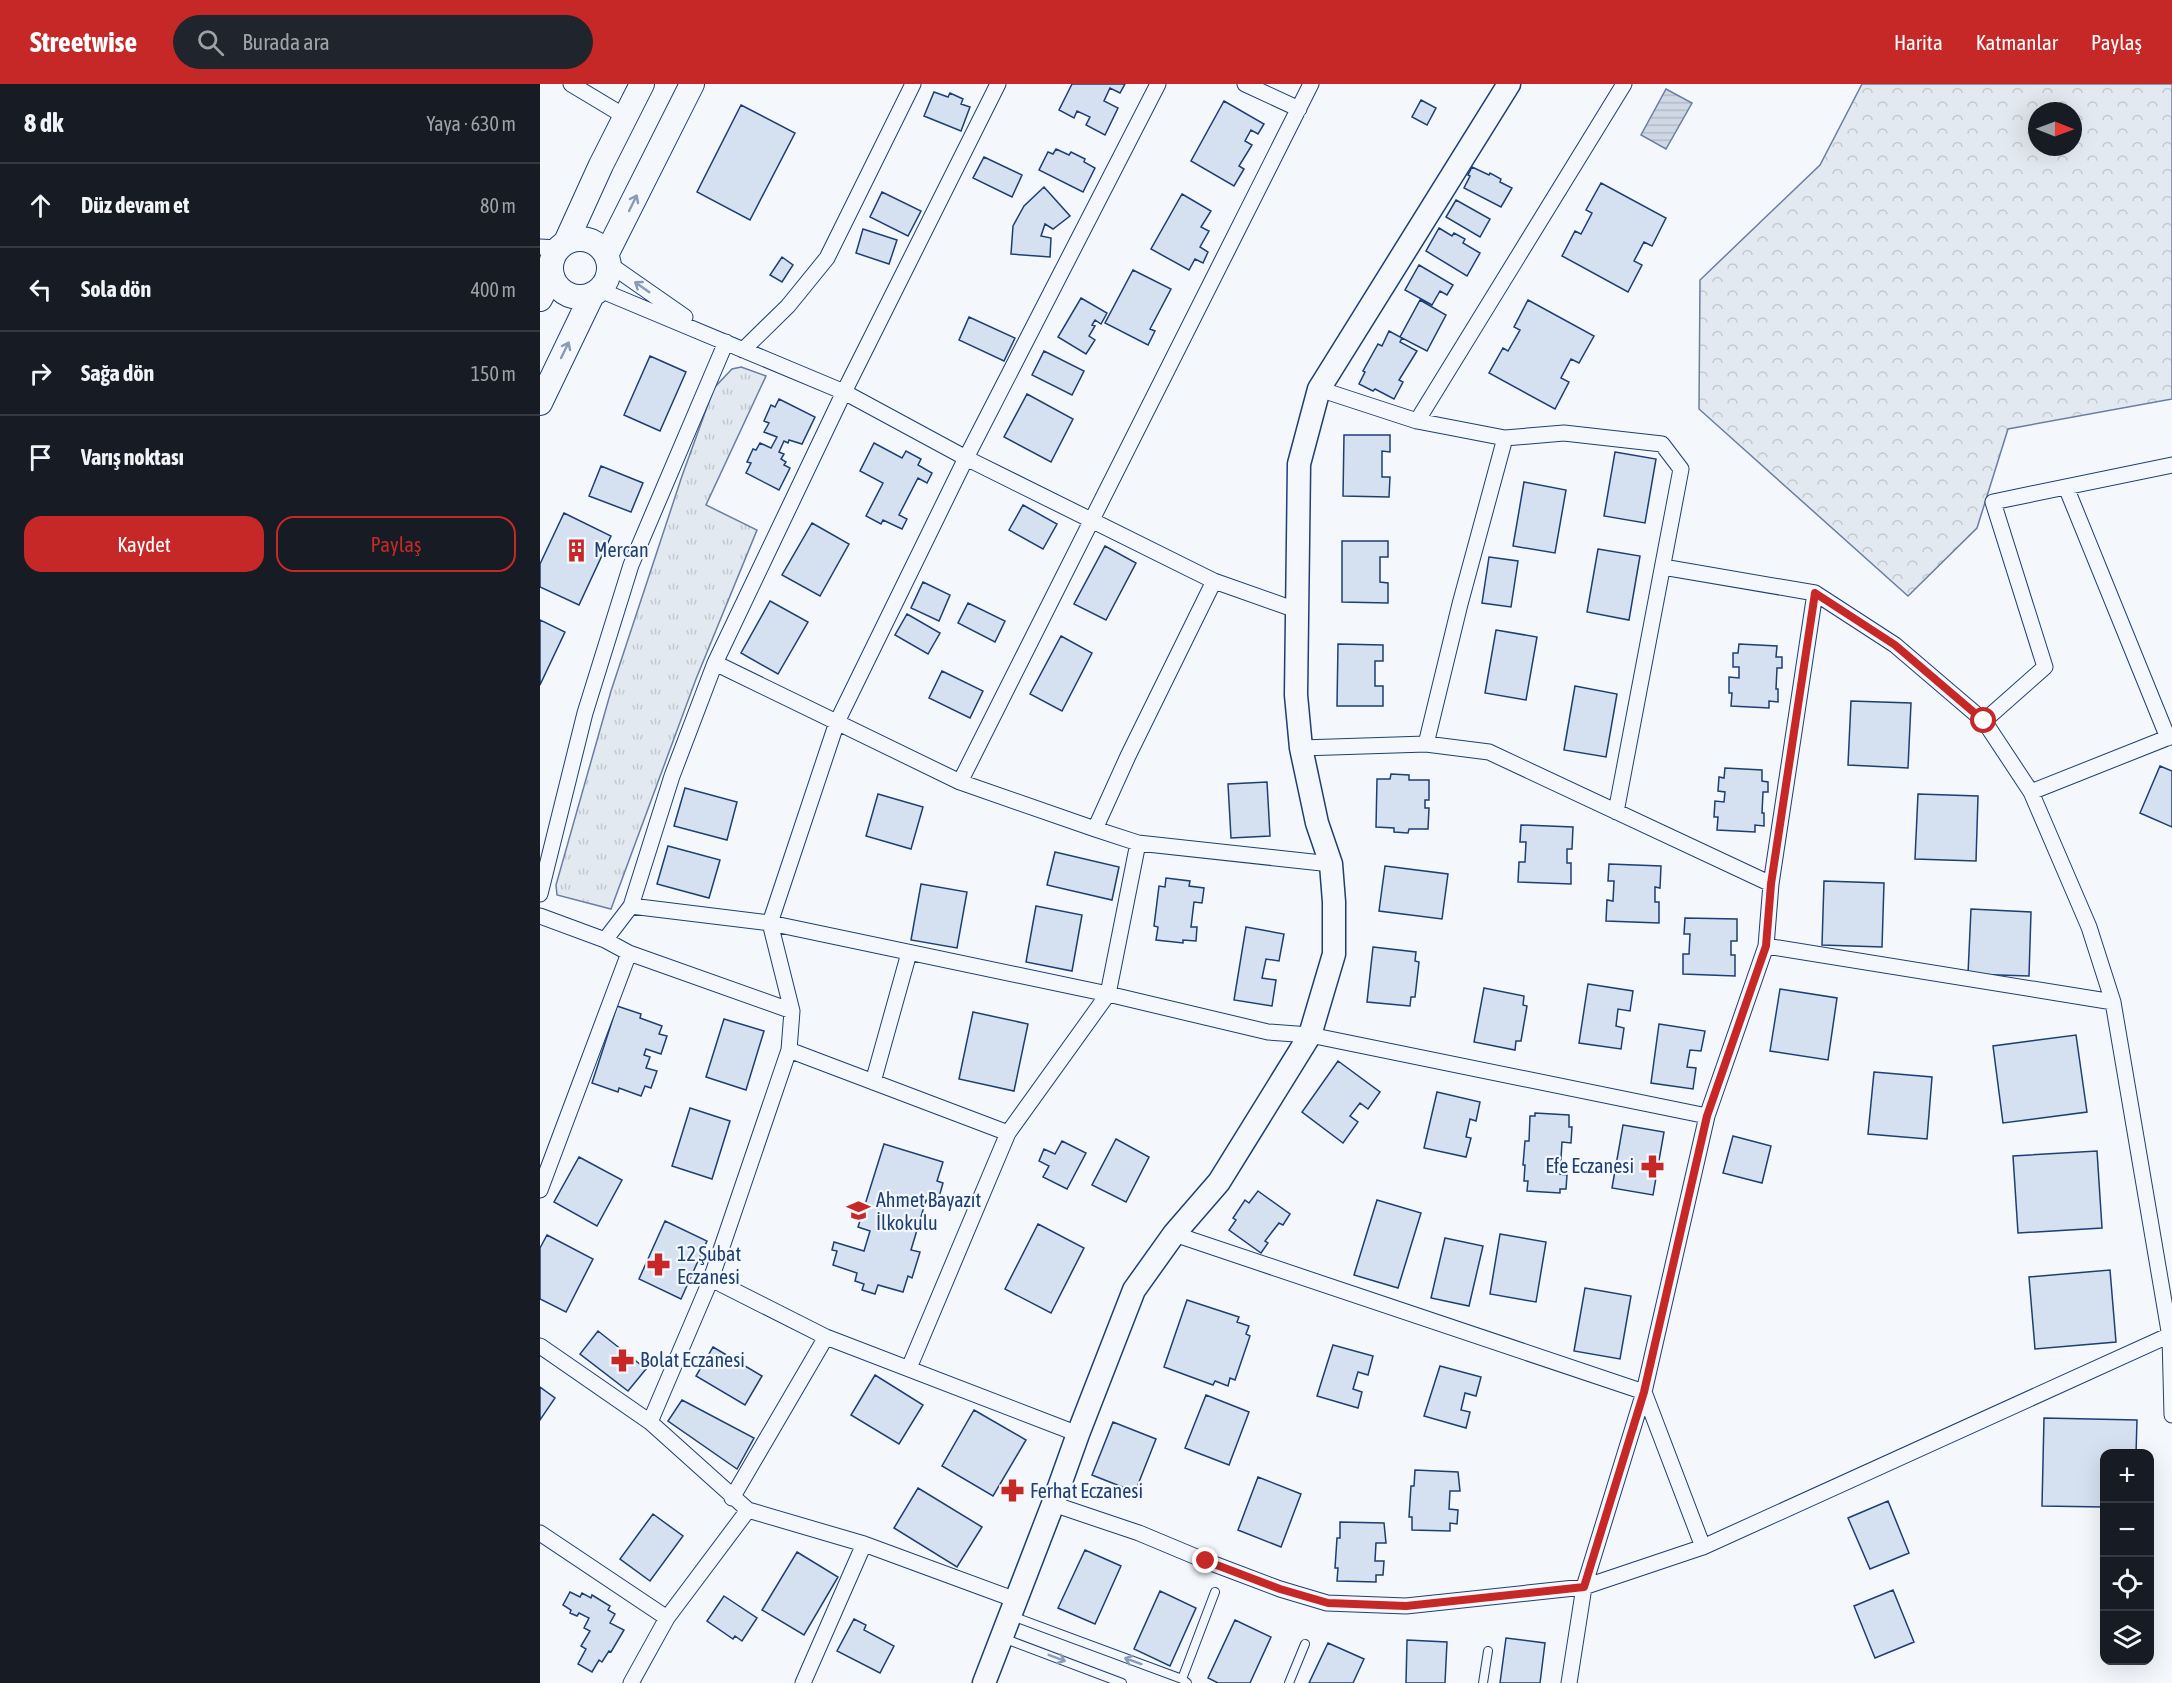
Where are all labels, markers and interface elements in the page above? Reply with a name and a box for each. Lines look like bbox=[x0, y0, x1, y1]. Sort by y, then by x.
search box bbox=[173, 15, 593, 69]
text: Streetwise bbox=[30, 26, 137, 58]
icon: search bbox=[194, 26, 227, 59]
text: Burada ara bbox=[242, 29, 330, 55]
text: Harita bbox=[1894, 30, 1943, 54]
text: Katmanlar bbox=[1976, 30, 2058, 54]
text: Paylaş bbox=[2091, 30, 2142, 54]
north arrow bbox=[2028, 102, 2082, 156]
text: 8 dk bbox=[24, 108, 64, 138]
text: Yaya · 630 m bbox=[427, 112, 516, 135]
icon: ahead bbox=[24, 189, 57, 222]
text: Düz devam et bbox=[81, 192, 189, 218]
text: 80 m bbox=[480, 194, 516, 217]
one-way arrow bbox=[627, 195, 639, 213]
icon: left bbox=[24, 273, 57, 306]
text: Sola dön bbox=[81, 276, 151, 302]
text: 400 m bbox=[471, 278, 516, 301]
one-way arrow bbox=[634, 281, 650, 293]
one-way arrow bbox=[560, 342, 572, 360]
icon: right bbox=[24, 357, 57, 390]
text: Sağa dön bbox=[81, 360, 154, 386]
text: 150 m bbox=[471, 362, 516, 385]
icon: arrive bbox=[24, 441, 57, 474]
text: Varış noktası bbox=[81, 444, 184, 470]
button: Kaydet bbox=[24, 516, 264, 572]
button: Paylaş bbox=[276, 516, 516, 572]
building icon: Mercan bbox=[563, 537, 589, 563]
place label: Mercan bbox=[594, 538, 649, 561]
route start bbox=[1970, 707, 1996, 733]
pharmacy icon: Efe Eczanesi bbox=[1639, 1153, 1665, 1179]
place label: Efe Eczanesi bbox=[1545, 1154, 1634, 1177]
place label: Ahmet Bayazıt İlkokulu bbox=[876, 1188, 981, 1234]
school or university icon: Ahmet Bayazıt İlkokulu bbox=[845, 1198, 871, 1224]
place label: 12 Şubat Eczanesi bbox=[677, 1242, 741, 1288]
pharmacy icon: 12 Şubat Eczanesi bbox=[646, 1252, 672, 1278]
pharmacy icon: Bolat Eczanesi bbox=[609, 1347, 635, 1373]
place label: Bolat Eczanesi bbox=[640, 1348, 745, 1371]
map controls bbox=[2100, 1449, 2154, 1665]
button: + bbox=[2100, 1449, 2154, 1503]
pharmacy icon: Ferhat Eczanesi bbox=[999, 1478, 1025, 1504]
place label: Ferhat Eczanesi bbox=[1030, 1479, 1143, 1502]
button: − bbox=[2100, 1503, 2154, 1557]
route end bbox=[1192, 1547, 1218, 1573]
button: locate bbox=[2100, 1557, 2154, 1611]
button: layers bbox=[2100, 1611, 2154, 1665]
one-way arrow bbox=[1047, 1654, 1065, 1665]
one-way arrow bbox=[1124, 1654, 1143, 1665]

